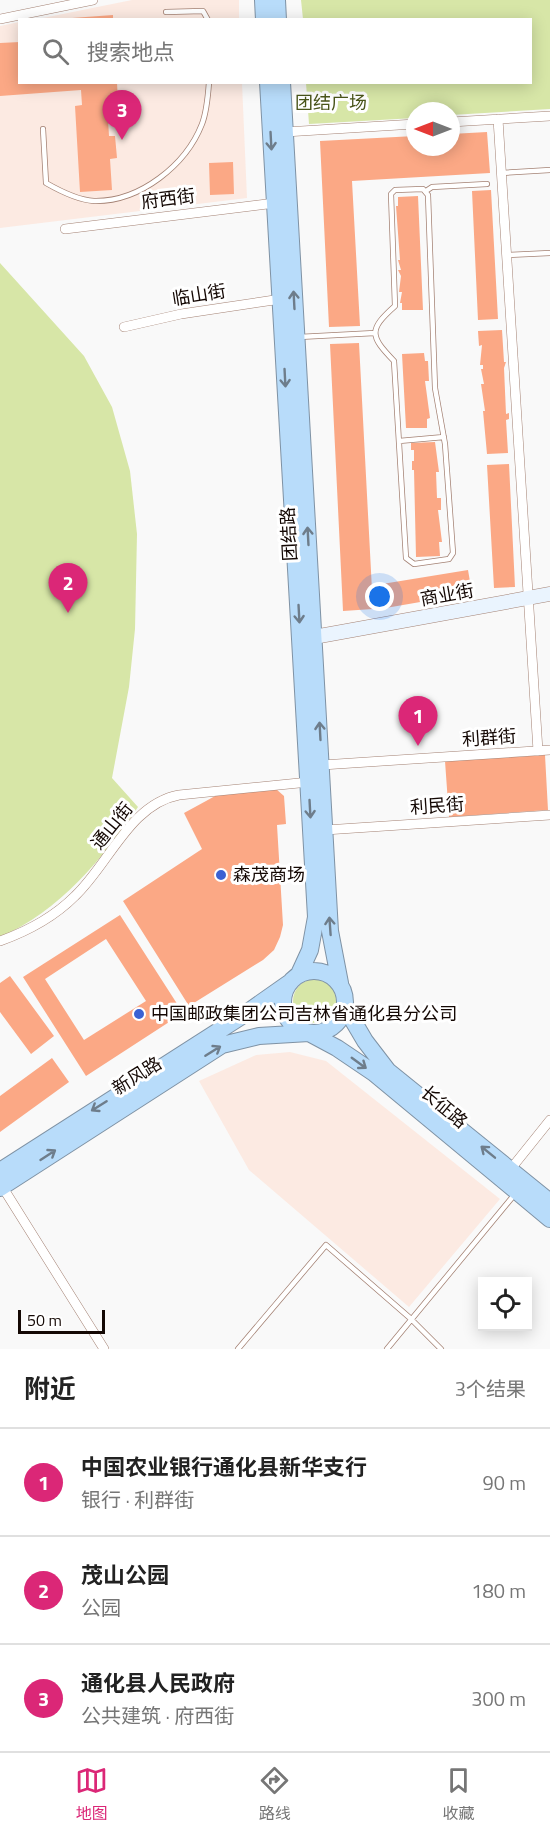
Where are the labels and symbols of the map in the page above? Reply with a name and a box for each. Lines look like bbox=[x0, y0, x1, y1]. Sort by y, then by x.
park label: 团结广场 bbox=[295, 89, 367, 116]
pin: 3 bbox=[102, 90, 142, 140]
north arrow bbox=[406, 102, 460, 156]
one-way arrow bbox=[266, 130, 277, 150]
street label: 府西街 bbox=[139, 182, 196, 215]
street label: 临山街 bbox=[170, 277, 228, 312]
one-way arrow bbox=[289, 290, 300, 310]
one-way arrow bbox=[280, 367, 291, 387]
street label: 团结路 bbox=[274, 506, 303, 562]
one-way arrow bbox=[303, 527, 314, 547]
pin: 2 bbox=[48, 564, 88, 613]
street label: 商业街 bbox=[418, 577, 476, 612]
your location bbox=[365, 582, 394, 611]
one-way arrow bbox=[293, 604, 304, 624]
pin: 1 bbox=[398, 696, 438, 746]
one-way arrow bbox=[314, 721, 325, 741]
street label: 利群街 bbox=[461, 722, 517, 753]
street label: 利民街 bbox=[409, 790, 465, 821]
street label: 通山街 bbox=[84, 796, 139, 855]
one-way arrow bbox=[305, 798, 316, 818]
place label: 森茂商场 bbox=[233, 861, 305, 888]
marker: 森茂商场 bbox=[214, 868, 228, 882]
one-way arrow bbox=[324, 916, 335, 936]
place label: 中国邮政集团公司吉林省通化县分公司 bbox=[151, 1000, 457, 1027]
marker: 中国邮政集团公司吉林省通化县分公司 bbox=[132, 1007, 146, 1021]
one-way arrow bbox=[204, 1044, 221, 1056]
street label: 新风路 bbox=[107, 1050, 167, 1101]
one-way arrow bbox=[350, 1056, 366, 1069]
street label: 长征路 bbox=[415, 1079, 474, 1134]
one-way arrow bbox=[91, 1100, 108, 1112]
one-way arrow bbox=[481, 1146, 497, 1159]
one-way arrow bbox=[39, 1148, 56, 1160]
scale bar bbox=[18, 1307, 105, 1334]

